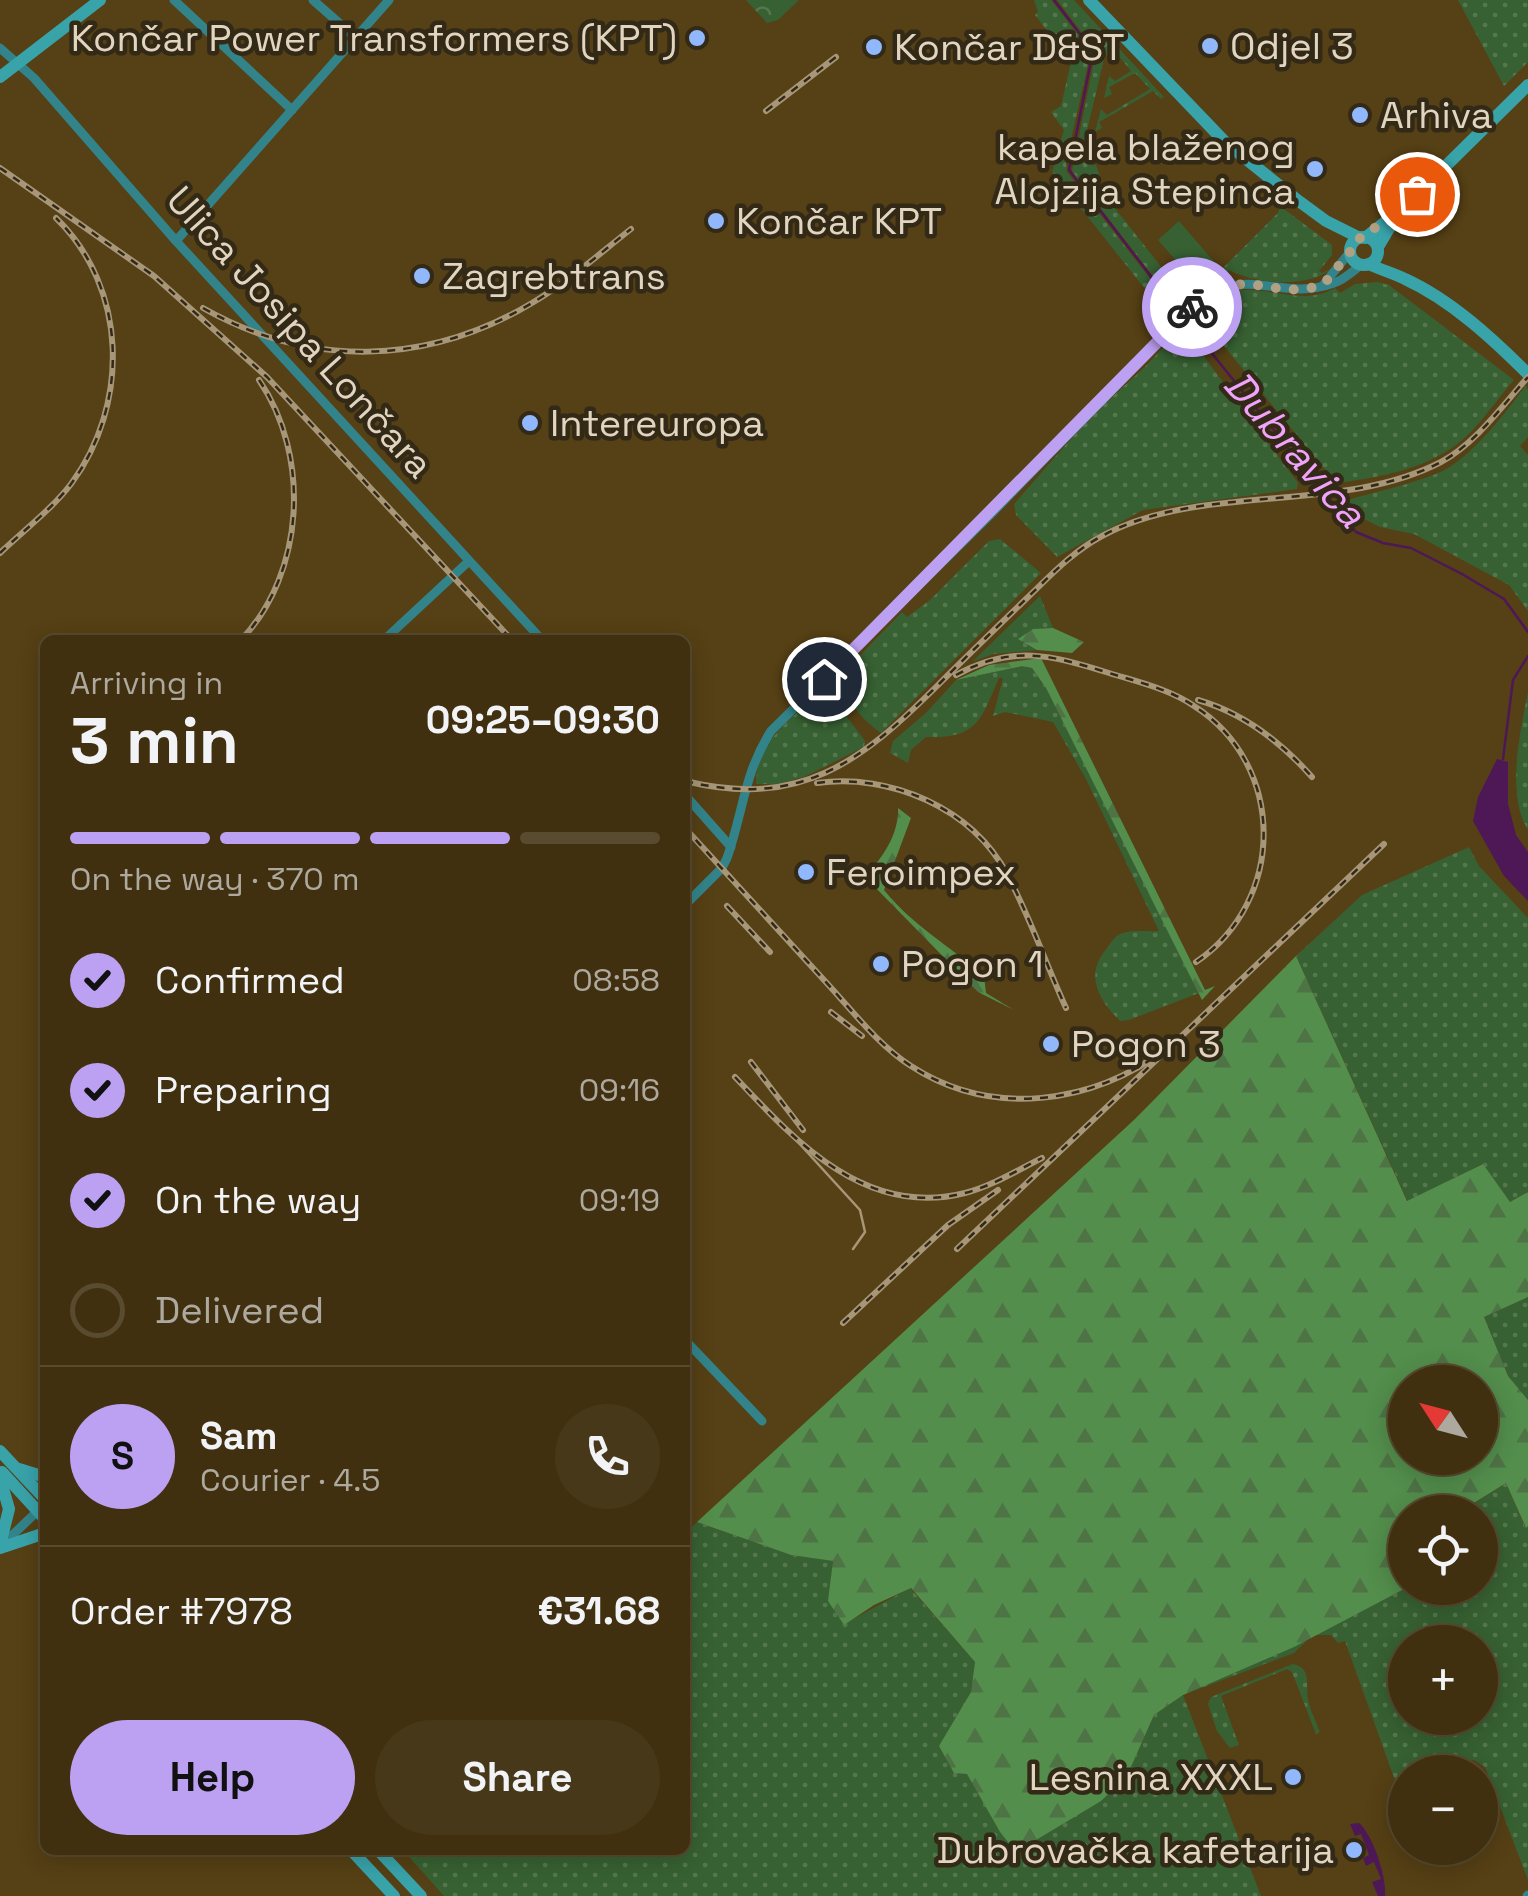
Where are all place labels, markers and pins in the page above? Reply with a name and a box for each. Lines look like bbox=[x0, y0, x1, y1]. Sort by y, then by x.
place label: Končar Power Transformers (KPT) bbox=[71, 14, 677, 62]
place label: Odjel 3 bbox=[1230, 22, 1354, 70]
place label: Končar D&ST bbox=[894, 23, 1125, 71]
marker: Končar Power Transformers (KPT) bbox=[686, 27, 708, 49]
marker: Odjel 3 bbox=[1199, 35, 1221, 57]
marker: Končar D&ST bbox=[863, 36, 885, 58]
place label: Arhiva bbox=[1380, 91, 1493, 139]
marker: Arhiva bbox=[1349, 104, 1371, 126]
place label: kapela blaženog Alojzija Stepinca bbox=[995, 123, 1295, 215]
pin bbox=[1375, 152, 1460, 237]
marker: kapela blaženog Alojzija Stepinca bbox=[1304, 158, 1326, 180]
place label: Končar KPT bbox=[736, 197, 942, 245]
marker: Končar KPT bbox=[705, 210, 727, 232]
place label: Zagrebtrans bbox=[442, 252, 666, 300]
marker: Zagrebtrans bbox=[411, 265, 433, 287]
place label: Intereuropa bbox=[550, 399, 764, 447]
marker: Intereuropa bbox=[519, 412, 541, 434]
pin bbox=[782, 637, 867, 722]
place label: Feroimpex bbox=[826, 848, 1016, 896]
marker: Feroimpex bbox=[795, 861, 817, 883]
place label: Pogon 1 bbox=[901, 940, 1044, 988]
marker: Pogon 1 bbox=[870, 953, 892, 975]
place label: Pogon 3 bbox=[1071, 1020, 1221, 1068]
marker: Pogon 3 bbox=[1040, 1033, 1062, 1055]
place label: Lesnina XXXL bbox=[1029, 1753, 1273, 1801]
marker: Lesnina XXXL bbox=[1282, 1766, 1304, 1788]
place label: Dubrovačka kafetarija bbox=[937, 1826, 1334, 1874]
marker: Dubrovačka kafetarija bbox=[1343, 1839, 1365, 1861]

